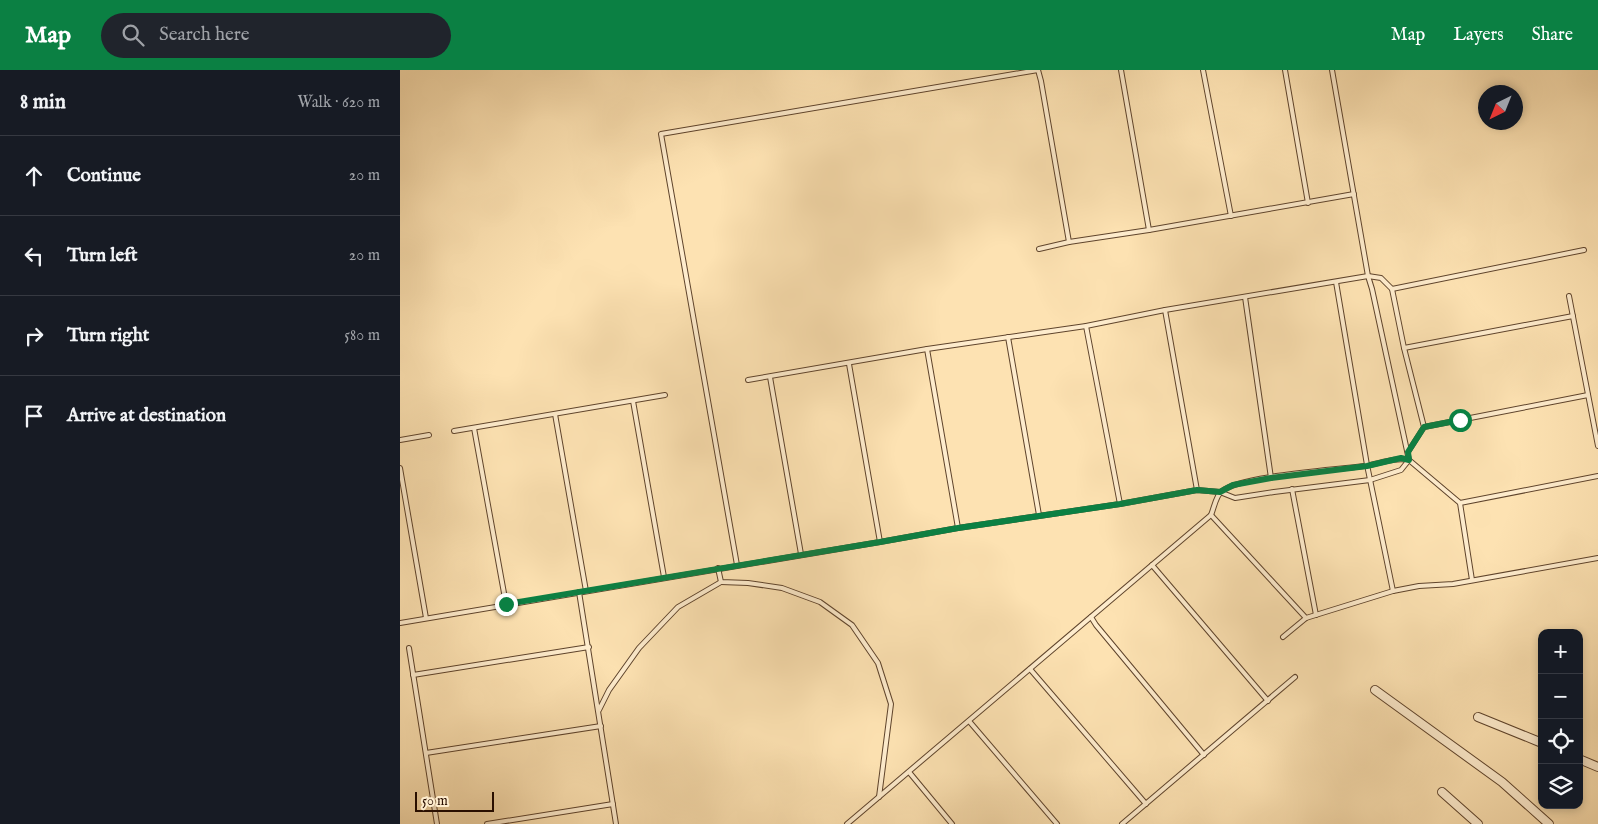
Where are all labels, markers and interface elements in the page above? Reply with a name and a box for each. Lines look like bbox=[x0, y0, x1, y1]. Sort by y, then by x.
search box bbox=[101, 13, 451, 58]
text: Map bbox=[25, 20, 71, 51]
icon: search bbox=[119, 21, 147, 49]
text: Search here bbox=[159, 23, 250, 47]
text: Map bbox=[1391, 24, 1425, 47]
text: Layers bbox=[1453, 24, 1504, 47]
text: Share bbox=[1532, 24, 1573, 47]
north arrow bbox=[1478, 85, 1523, 130]
text: 8 min bbox=[20, 89, 66, 116]
text: Walk · 620 m bbox=[297, 93, 380, 113]
icon: ahead bbox=[20, 162, 48, 190]
text: Continue bbox=[67, 164, 141, 188]
text: 20 m bbox=[349, 166, 380, 186]
icon: left bbox=[20, 242, 48, 270]
text: Turn left bbox=[67, 244, 138, 268]
text: 20 m bbox=[349, 246, 380, 266]
icon: right bbox=[20, 322, 48, 350]
text: Turn right bbox=[67, 324, 149, 348]
text: 580 m bbox=[344, 326, 380, 346]
icon: arrive bbox=[20, 402, 48, 430]
text: Arrive at destination bbox=[67, 404, 226, 428]
route start bbox=[1449, 409, 1472, 432]
route end bbox=[495, 593, 518, 616]
map controls bbox=[1538, 629, 1583, 809]
button: + bbox=[1538, 629, 1583, 674]
button: − bbox=[1538, 674, 1583, 719]
button: locate bbox=[1538, 719, 1583, 764]
button: layers bbox=[1538, 764, 1583, 809]
scale bar bbox=[415, 789, 494, 812]
text: 50 m bbox=[422, 792, 448, 810]

